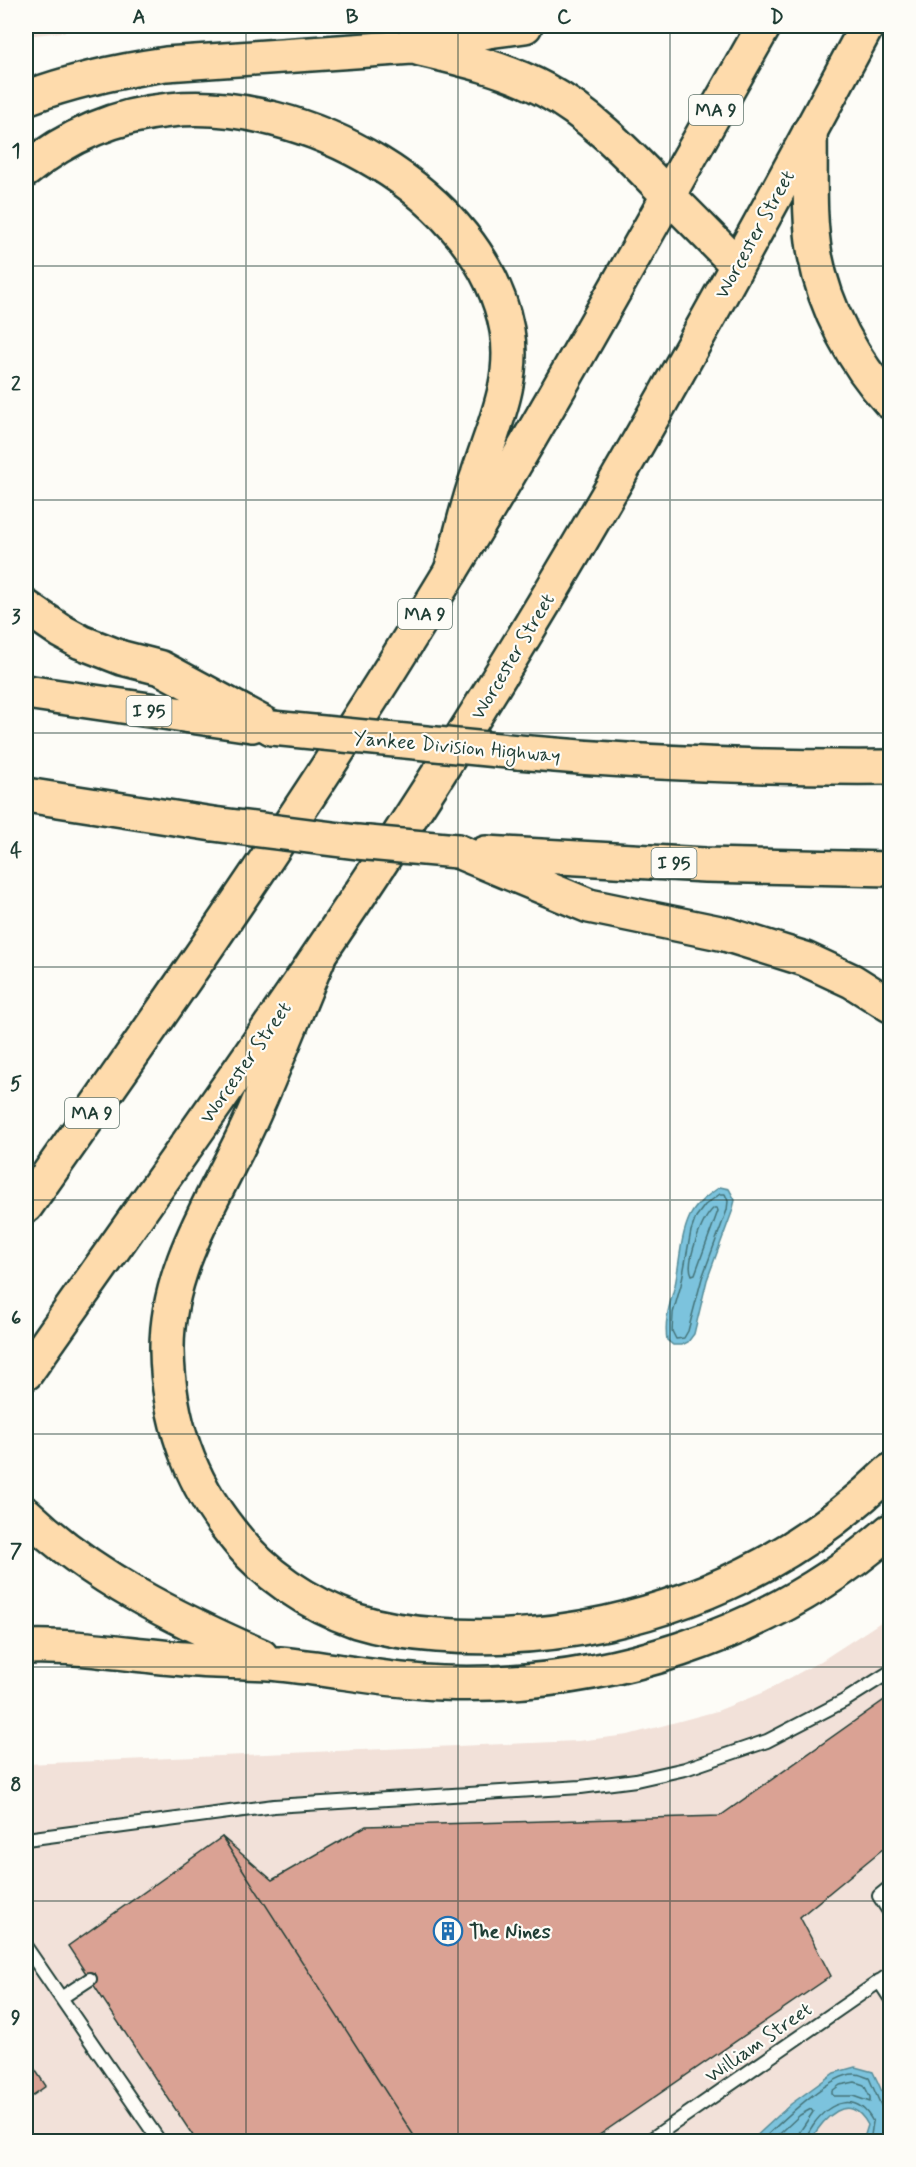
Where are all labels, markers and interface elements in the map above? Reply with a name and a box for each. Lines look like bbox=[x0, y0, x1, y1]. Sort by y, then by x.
text: A bbox=[132, 4, 146, 31]
text: B bbox=[346, 4, 359, 31]
text: C bbox=[557, 4, 572, 31]
text: D bbox=[770, 4, 784, 31]
road number: MA 9 bbox=[689, 95, 743, 125]
text: 1 bbox=[12, 138, 20, 165]
street label: Worcester Street bbox=[709, 166, 802, 304]
text: 2 bbox=[11, 371, 21, 398]
street label: Worcester Street bbox=[465, 588, 562, 725]
road number: MA 9 bbox=[398, 599, 452, 629]
text: 3 bbox=[11, 604, 21, 631]
road number: I 95 bbox=[126, 696, 172, 726]
street label: Yankee Division Highway bbox=[352, 725, 562, 771]
text: 4 bbox=[10, 838, 22, 865]
road number: I 95 bbox=[652, 848, 696, 878]
street label: Worcester Street bbox=[194, 996, 298, 1129]
text: 5 bbox=[10, 1071, 22, 1098]
road number: MA 9 bbox=[65, 1098, 119, 1128]
text: 6 bbox=[11, 1305, 21, 1332]
text: 7 bbox=[10, 1538, 22, 1565]
text: 8 bbox=[10, 1772, 22, 1799]
building icon: The Nines bbox=[432, 1915, 464, 1947]
place label: The Nines bbox=[469, 1919, 551, 1946]
street label: William Street bbox=[700, 1996, 818, 2090]
text: 9 bbox=[11, 2005, 21, 2032]

